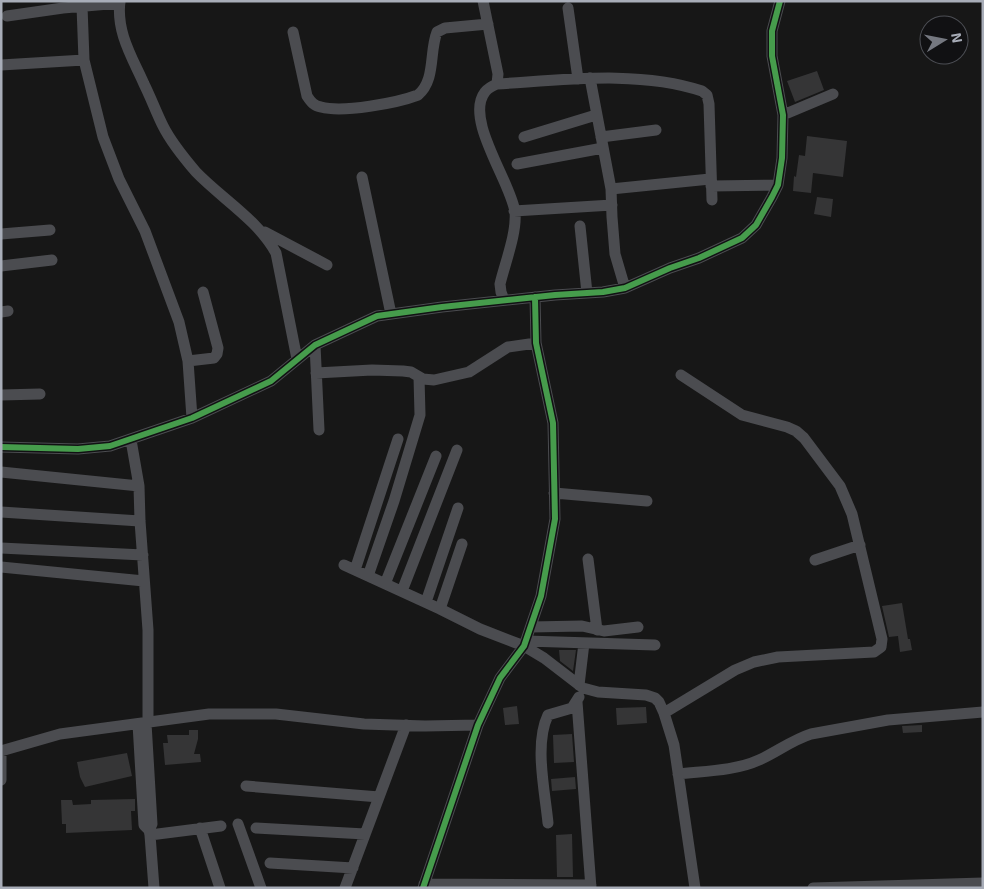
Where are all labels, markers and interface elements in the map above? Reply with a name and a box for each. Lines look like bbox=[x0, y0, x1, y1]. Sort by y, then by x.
north arrow bbox=[919, 15, 969, 65]
text: N bbox=[948, 31, 967, 44]

